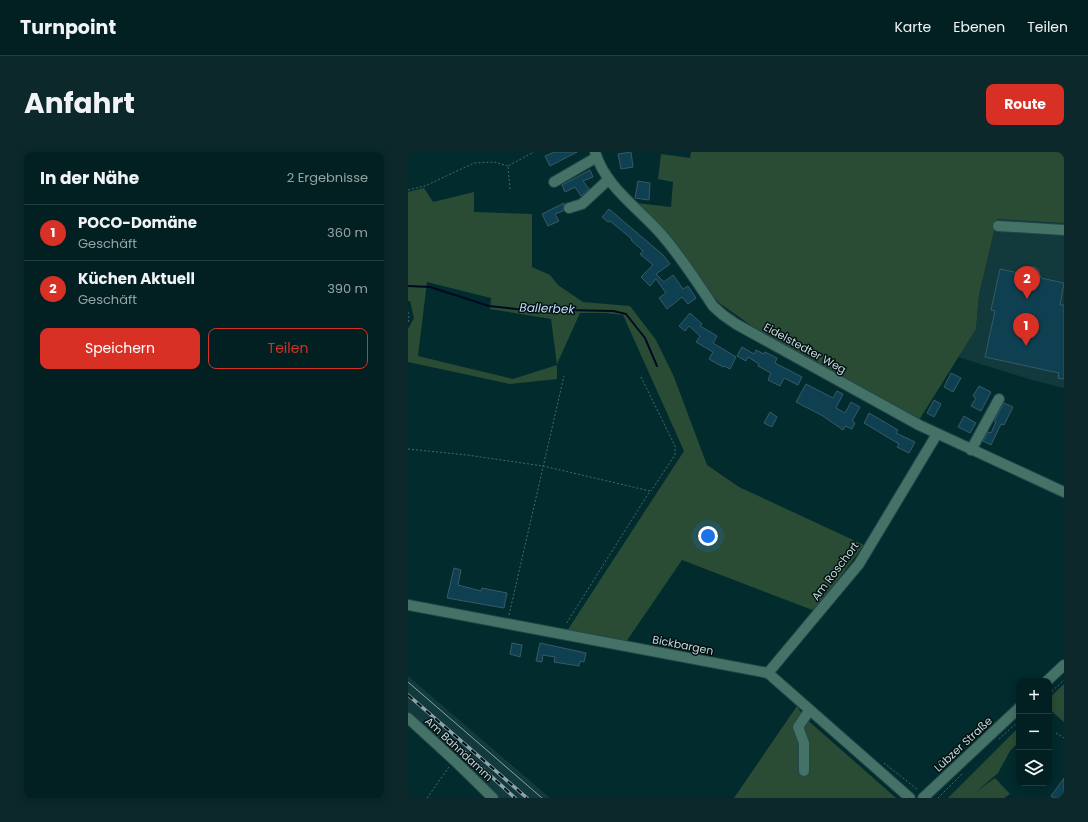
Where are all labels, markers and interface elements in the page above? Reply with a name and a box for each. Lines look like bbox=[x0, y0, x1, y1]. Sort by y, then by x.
text: Turnpoint bbox=[20, 14, 116, 41]
text: Karte bbox=[894, 17, 931, 37]
text: Ebenen bbox=[953, 17, 1005, 37]
text: Teilen bbox=[1027, 17, 1068, 37]
text: Anfahrt bbox=[24, 84, 135, 123]
button: Route bbox=[986, 84, 1064, 125]
text: In der Nähe bbox=[40, 166, 139, 190]
text: 2 Ergebnisse bbox=[287, 168, 368, 187]
text: POCO-Domäne bbox=[78, 212, 197, 233]
text: 1 bbox=[51, 223, 55, 242]
text: 360 m bbox=[327, 223, 368, 242]
text: Geschäft bbox=[78, 234, 137, 253]
pin: 2 bbox=[1014, 266, 1040, 299]
text: Küchen Aktuell bbox=[78, 268, 195, 289]
text: 2 bbox=[49, 279, 57, 298]
text: 390 m bbox=[327, 279, 368, 298]
text: Geschäft bbox=[78, 290, 137, 309]
water label: Ballerbek bbox=[519, 299, 576, 317]
pin: 1 bbox=[1013, 313, 1039, 346]
street label: Eidelstedter Weg bbox=[761, 319, 849, 377]
button: Speichern bbox=[40, 328, 200, 369]
button: Teilen bbox=[208, 328, 368, 369]
your location bbox=[698, 526, 718, 546]
street label: Am Roschort bbox=[808, 538, 862, 604]
street label: Bickbargen bbox=[651, 631, 715, 659]
map controls bbox=[1016, 678, 1052, 786]
button: + bbox=[1016, 678, 1052, 714]
street label: Am Bahndamm bbox=[422, 713, 496, 785]
street label: Lübzer Straße bbox=[930, 713, 996, 775]
button: − bbox=[1016, 714, 1052, 750]
button: layers bbox=[1016, 750, 1052, 786]

